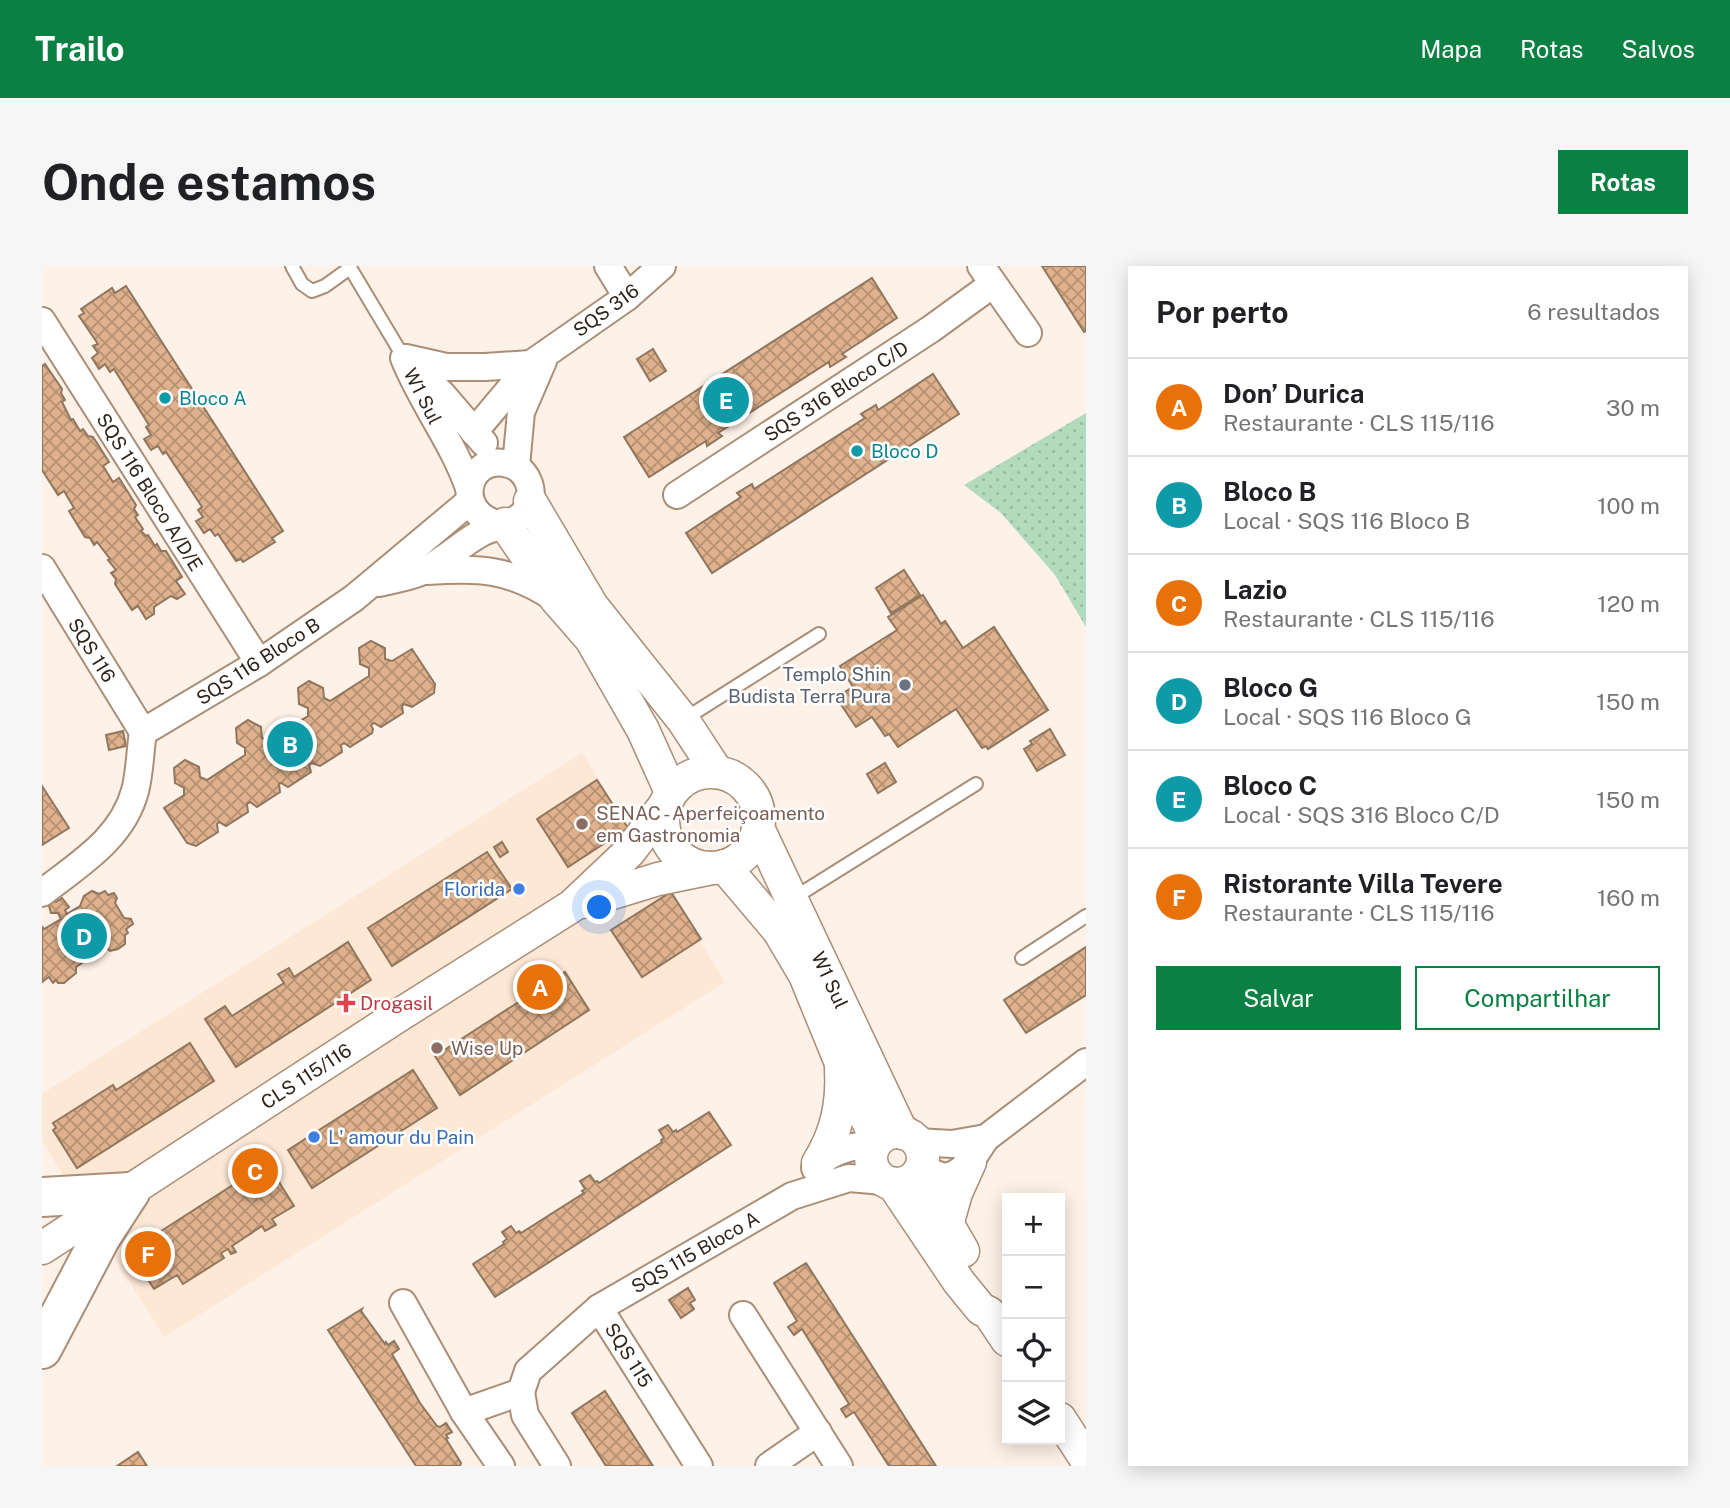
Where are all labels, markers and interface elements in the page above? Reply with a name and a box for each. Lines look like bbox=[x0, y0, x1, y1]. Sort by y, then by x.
text: Trailo bbox=[35, 30, 125, 68]
text: Mapa bbox=[1420, 35, 1482, 63]
text: Rotas bbox=[1520, 35, 1583, 63]
text: Salvos bbox=[1621, 35, 1695, 63]
button: Rotas bbox=[1558, 150, 1688, 214]
text: Onde estamos bbox=[42, 153, 376, 211]
street label: SQS 316 bbox=[569, 279, 643, 341]
text: Por perto bbox=[1156, 294, 1288, 330]
text: 6 resultados bbox=[1527, 298, 1660, 325]
street label: SQS 316 Bloco C/D bbox=[760, 336, 912, 446]
street label: W1 Sul bbox=[400, 364, 446, 428]
pin: E bbox=[703, 374, 749, 426]
text: Don’ Durica bbox=[1223, 378, 1365, 409]
place label: Bloco A bbox=[179, 387, 247, 409]
marker: Bloco A bbox=[157, 390, 173, 406]
text: A bbox=[1171, 394, 1187, 421]
text: 30 m bbox=[1606, 394, 1660, 421]
street label: SQS 116 Bloco A/D/E bbox=[92, 409, 208, 575]
text: Restaurante · CLS 115/116 bbox=[1223, 409, 1494, 436]
place label: Bloco D bbox=[871, 440, 938, 462]
marker: Bloco D bbox=[849, 443, 865, 459]
text: Bloco B bbox=[1223, 476, 1316, 507]
text: B bbox=[1171, 492, 1187, 519]
text: 100 m bbox=[1597, 492, 1660, 519]
text: Local · SQS 116 Bloco B bbox=[1223, 507, 1470, 534]
text: Lazio bbox=[1223, 574, 1287, 605]
text: C bbox=[1171, 590, 1187, 617]
text: 120 m bbox=[1597, 590, 1660, 617]
text: Restaurante · CLS 115/116 bbox=[1223, 605, 1494, 632]
street label: SQS 116 Bloco B bbox=[192, 613, 324, 709]
street label: SQS 116 bbox=[64, 614, 120, 686]
place label: Templo Shin Budista Terra Pura bbox=[728, 663, 891, 707]
text: Bloco G bbox=[1223, 672, 1318, 703]
marker: Templo Shin Budista Terra Pura bbox=[897, 677, 913, 693]
text: D bbox=[1171, 688, 1187, 715]
text: 150 m bbox=[1596, 688, 1660, 715]
text: Local · SQS 116 Bloco G bbox=[1223, 703, 1472, 730]
pin: B bbox=[267, 718, 313, 770]
text: Bloco C bbox=[1223, 770, 1317, 801]
text: E bbox=[1172, 786, 1186, 813]
text: 150 m bbox=[1596, 786, 1660, 813]
text: Local · SQS 316 Bloco C/D bbox=[1223, 801, 1500, 828]
place label: SENAC - Aperfeiçoamento em Gastronomia bbox=[596, 802, 825, 846]
marker: SENAC - Aperfeiçoamento em Gastronomia bbox=[574, 816, 590, 832]
text: Ristorante Villa Tevere bbox=[1223, 868, 1503, 899]
place label: Florida bbox=[444, 878, 505, 900]
marker: Florida bbox=[511, 881, 527, 897]
text: F bbox=[1172, 884, 1186, 911]
text: 160 m bbox=[1597, 884, 1660, 911]
your location bbox=[582, 890, 616, 924]
text: Restaurante · CLS 115/116 bbox=[1223, 899, 1494, 926]
pin: D bbox=[61, 910, 107, 962]
street label: W1 Sul bbox=[807, 948, 853, 1012]
pin: A bbox=[517, 961, 563, 1013]
button: Salvar bbox=[1156, 966, 1401, 1030]
button: Compartilhar bbox=[1415, 966, 1660, 1030]
place label: Drogasil bbox=[360, 992, 433, 1014]
marker: Drogasil bbox=[338, 995, 354, 1011]
place label: Wise Up bbox=[451, 1037, 523, 1059]
street label: CLS 115/116 bbox=[257, 1039, 355, 1113]
marker: Wise Up bbox=[429, 1040, 445, 1056]
place label: L' amour du Pain bbox=[328, 1126, 474, 1148]
marker: L' amour du Pain bbox=[306, 1129, 322, 1145]
pin: C bbox=[232, 1145, 278, 1197]
map controls bbox=[1002, 1193, 1065, 1445]
button: + bbox=[1002, 1193, 1065, 1256]
street label: SQS 115 Bloco A bbox=[627, 1206, 763, 1298]
pin: F bbox=[125, 1228, 171, 1280]
button: − bbox=[1002, 1256, 1065, 1319]
street label: SQS 115 bbox=[601, 1319, 657, 1391]
button: locate bbox=[1002, 1319, 1065, 1382]
button: layers bbox=[1002, 1382, 1065, 1445]

